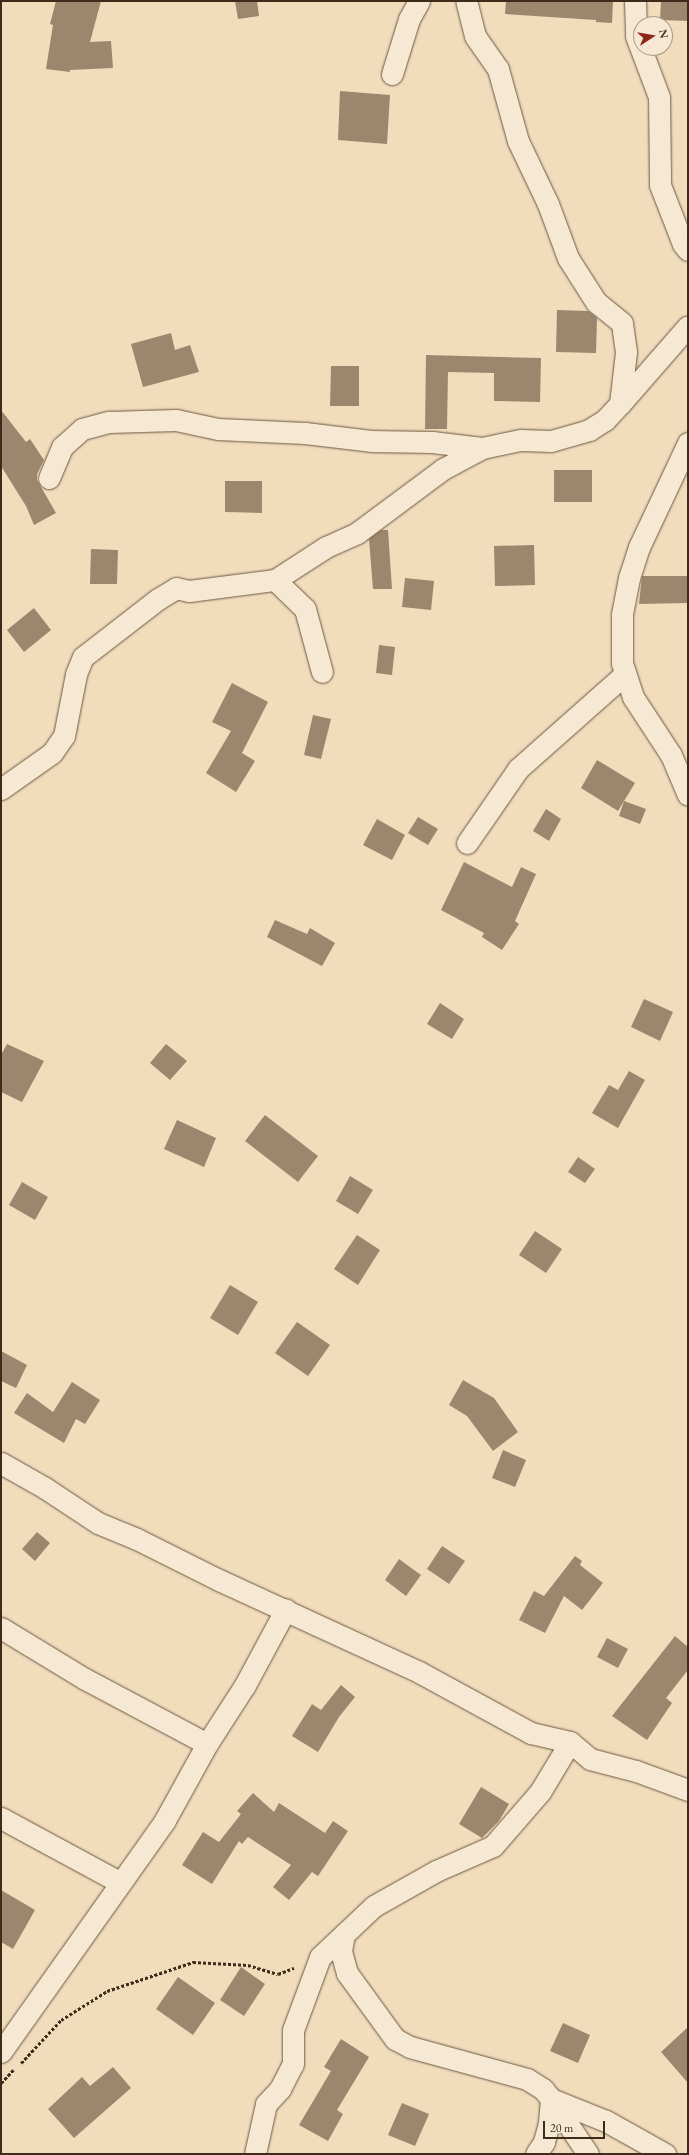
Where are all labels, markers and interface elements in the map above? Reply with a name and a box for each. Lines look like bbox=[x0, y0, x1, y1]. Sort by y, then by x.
north arrow bbox=[633, 16, 673, 56]
text: N bbox=[656, 28, 672, 40]
scale bar bbox=[545, 2113, 607, 2139]
text: 20 m bbox=[550, 2120, 573, 2136]

